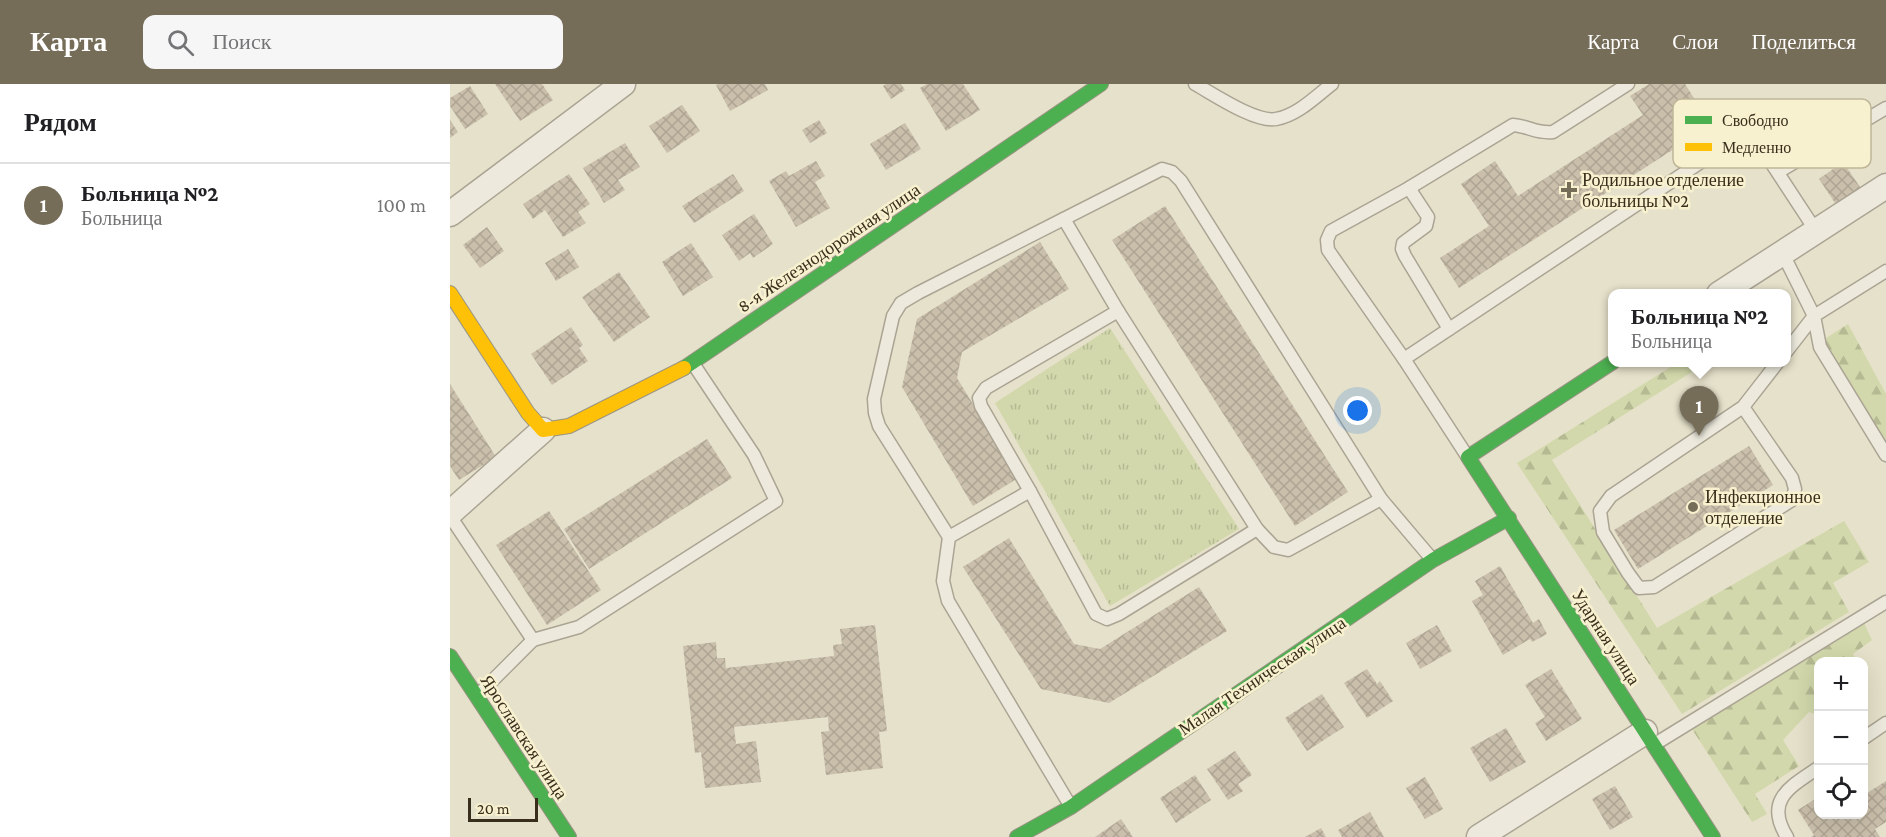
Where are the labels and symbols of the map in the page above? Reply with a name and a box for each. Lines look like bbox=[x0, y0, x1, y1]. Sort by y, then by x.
legend bbox=[1673, 99, 1871, 168]
text: Свободно bbox=[1722, 112, 1789, 130]
text: Медленно bbox=[1722, 139, 1791, 157]
place label: Родильное отделение больницы №2 bbox=[1582, 170, 1744, 211]
street label: 8-я Железнодорожная улица bbox=[734, 179, 924, 317]
marker: Родильное отделение больницы №2 bbox=[1560, 181, 1578, 199]
pin: 1 bbox=[1680, 386, 1718, 436]
your location bbox=[1343, 396, 1372, 425]
place label: Инфекционное отделение bbox=[1705, 487, 1821, 528]
marker: Инфекционное отделение bbox=[1686, 500, 1700, 514]
street label: Ударная улица bbox=[1568, 585, 1644, 689]
street label: Малая Техническая улица bbox=[1175, 613, 1349, 739]
street label: Ярославская улица bbox=[476, 671, 572, 803]
scale bar bbox=[468, 795, 538, 822]

